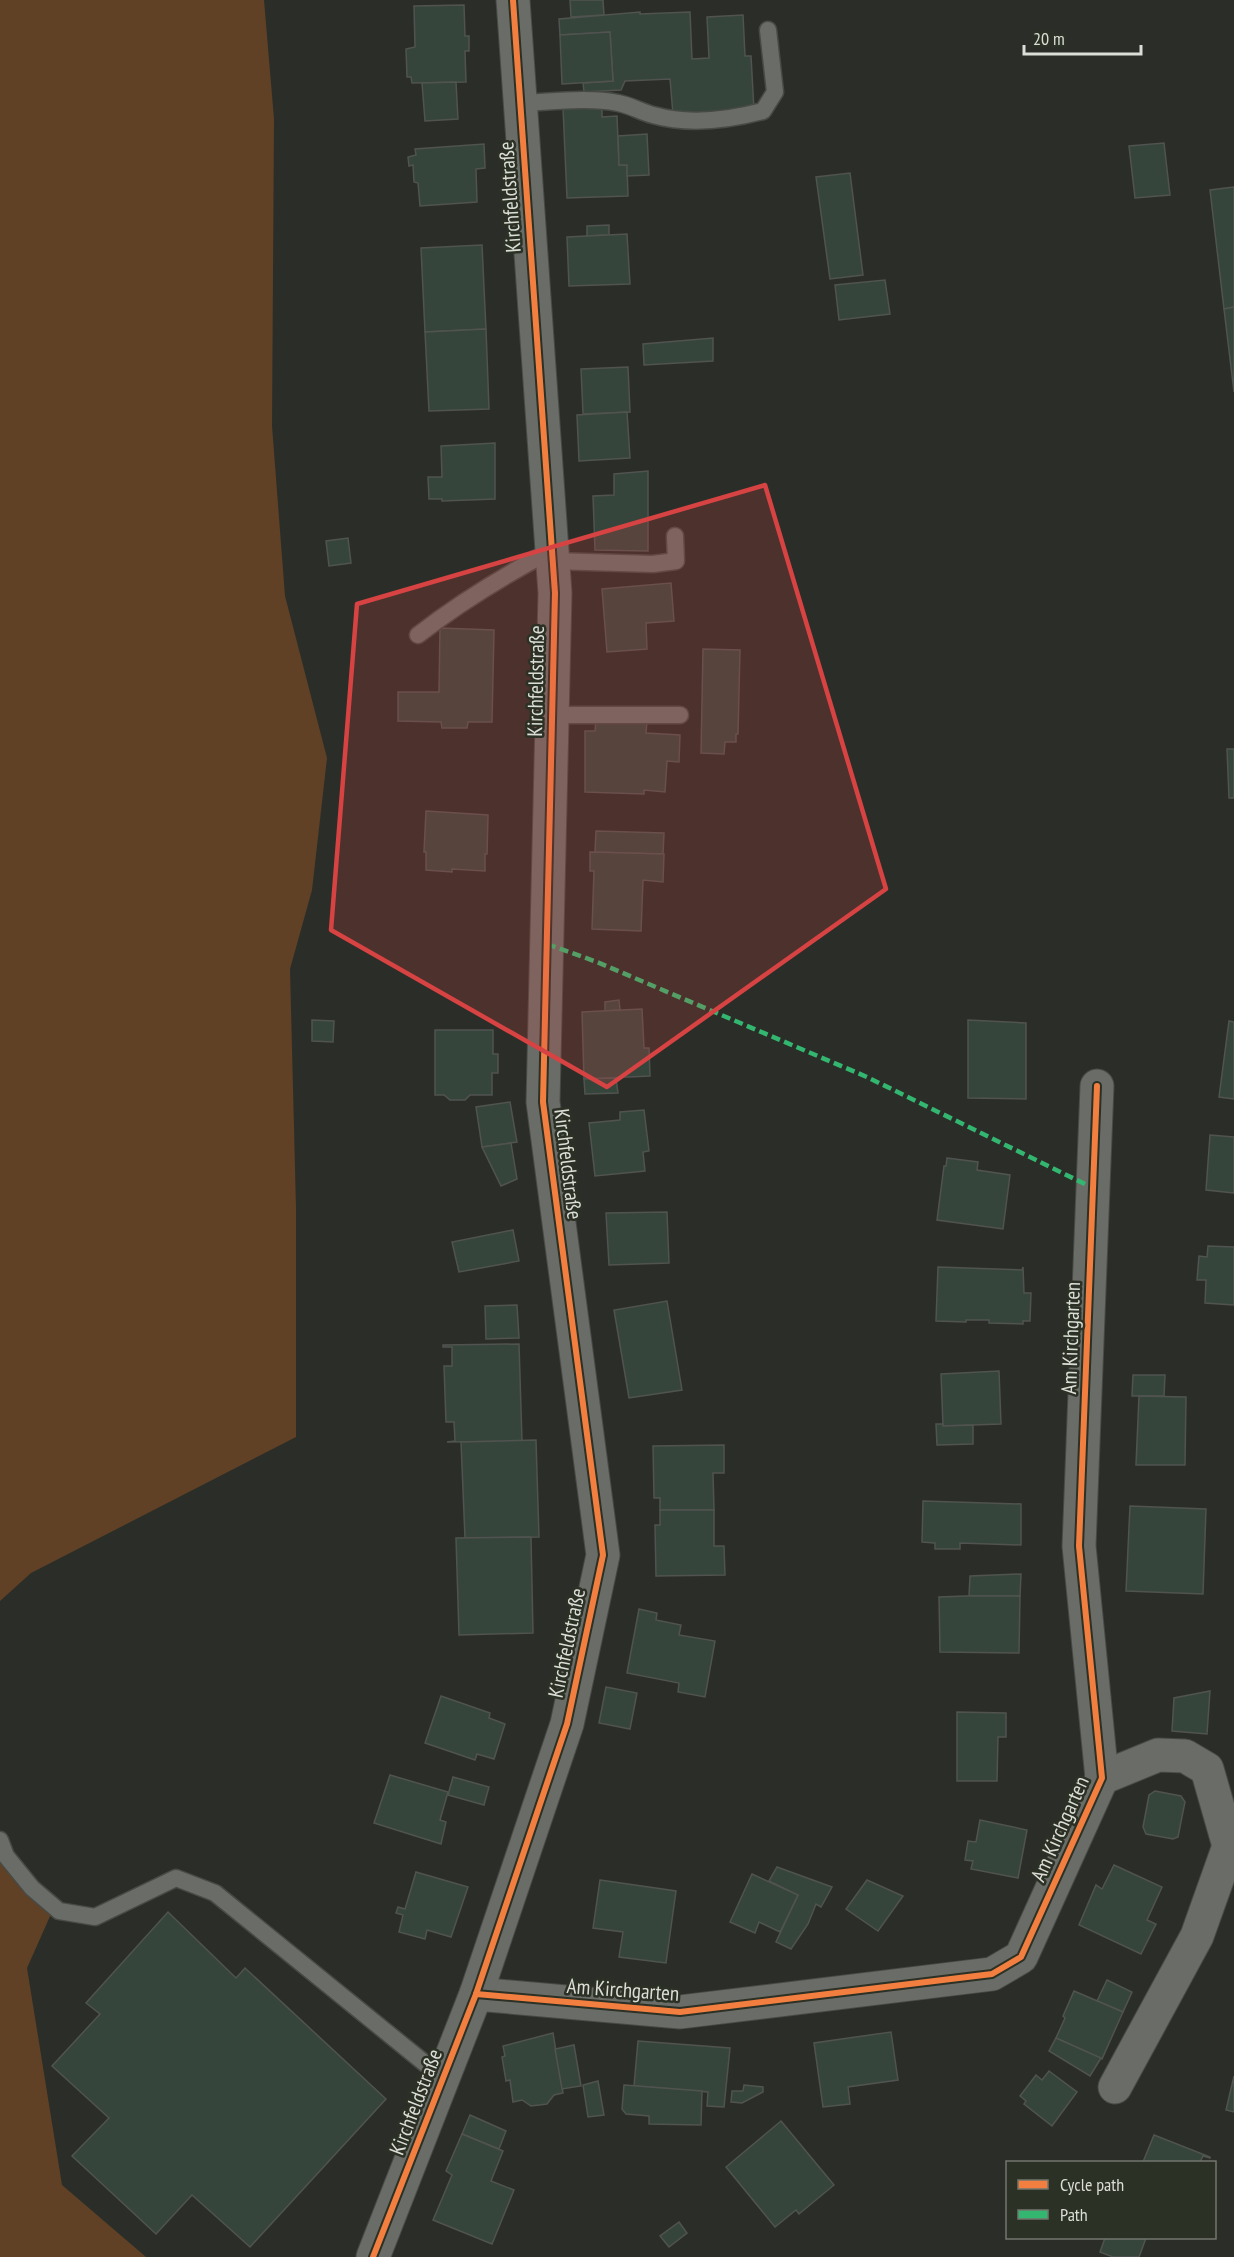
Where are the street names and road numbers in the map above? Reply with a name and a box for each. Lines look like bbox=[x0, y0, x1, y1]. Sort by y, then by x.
street label: Kirchfeldstraße bbox=[492, 141, 527, 253]
street label: Kirchfeldstraße bbox=[521, 625, 550, 737]
street label: Kirchfeldstraße bbox=[548, 1107, 589, 1221]
street label: Am Kirchgarten bbox=[1055, 1281, 1086, 1395]
street label: Kirchfeldstraße bbox=[542, 1586, 591, 1700]
street label: Am Kirchgarten bbox=[1024, 1772, 1095, 1886]
street label: Am Kirchgarten bbox=[566, 1972, 680, 2007]
street label: Kirchfeldstraße bbox=[383, 2045, 448, 2159]

